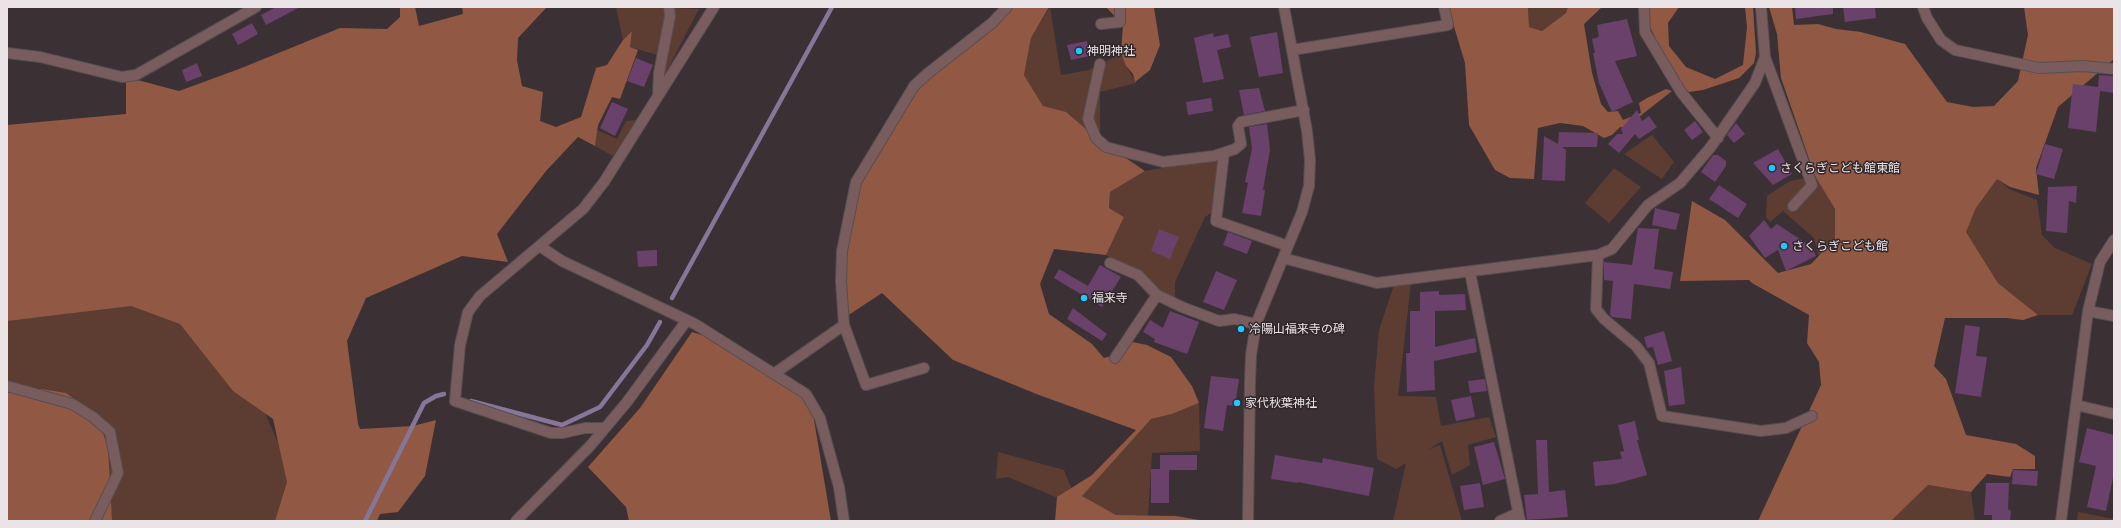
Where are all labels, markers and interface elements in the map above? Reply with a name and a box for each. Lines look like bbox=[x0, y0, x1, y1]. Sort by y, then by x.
place label: 神明神社 bbox=[1087, 44, 1135, 58]
marker: 神明神社 bbox=[1074, 46, 1084, 56]
place label: さくらぎこども館東館 bbox=[1780, 161, 1900, 175]
marker: さくらぎこども館東館 bbox=[1767, 163, 1777, 173]
place label: さくらぎこども館 bbox=[1792, 239, 1888, 253]
marker: さくらぎこども館 bbox=[1779, 241, 1789, 251]
place label: 福来寺 bbox=[1092, 291, 1128, 305]
marker: 福来寺 bbox=[1079, 293, 1089, 303]
place label: 冷陽山福来寺の碑 bbox=[1249, 322, 1345, 336]
marker: 冷陽山福来寺の碑 bbox=[1236, 324, 1246, 334]
place label: 家代秋葉神社 bbox=[1245, 396, 1317, 410]
marker: 家代秋葉神社 bbox=[1232, 398, 1242, 408]

